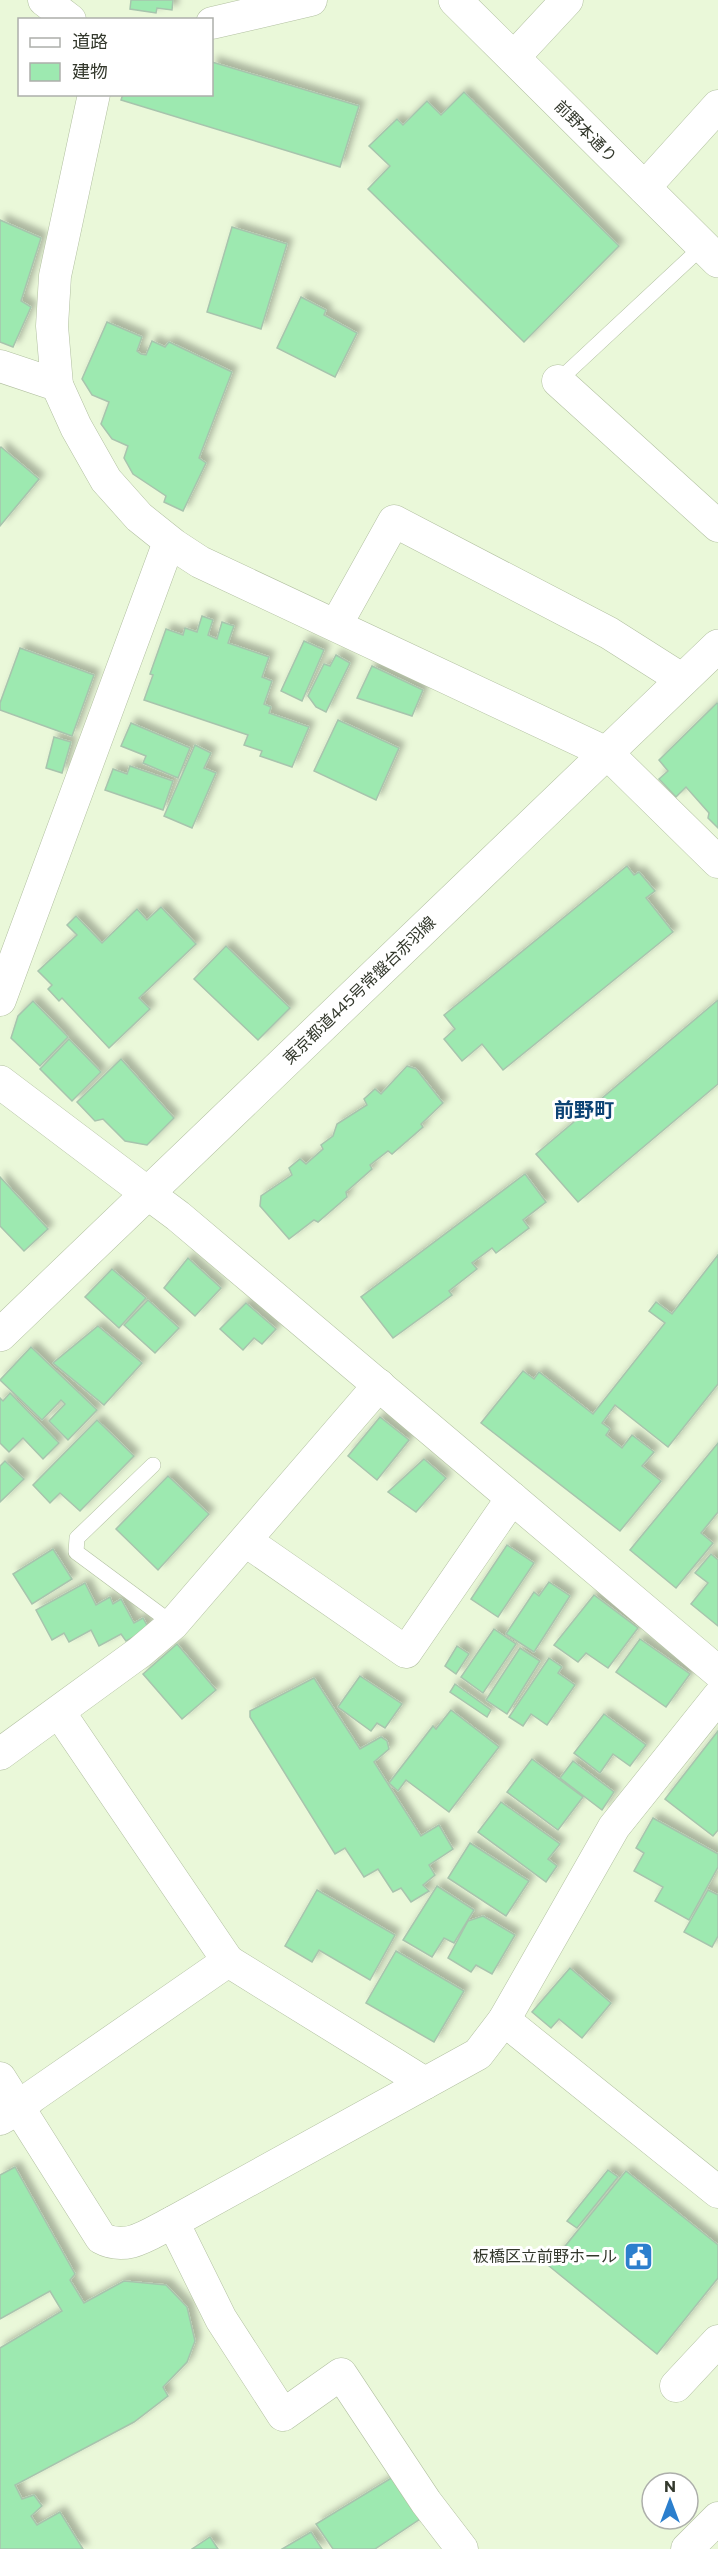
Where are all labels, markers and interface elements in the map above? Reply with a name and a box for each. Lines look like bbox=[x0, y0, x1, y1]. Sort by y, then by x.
legend bbox=[18, 18, 213, 96]
text: 道路 bbox=[72, 30, 108, 52]
text: 建物 bbox=[72, 60, 108, 82]
street label: 前野本通り bbox=[551, 96, 621, 166]
street label: 東京都道445号常盤台赤羽線 bbox=[279, 912, 439, 1067]
district label: 前野町 bbox=[554, 1097, 614, 1121]
public building icon: 板橋区立前野ホール bbox=[622, 2240, 654, 2272]
place label: 板橋区立前野ホール bbox=[473, 2246, 617, 2265]
north arrow bbox=[640, 2471, 700, 2531]
text: N bbox=[664, 2476, 676, 2495]

